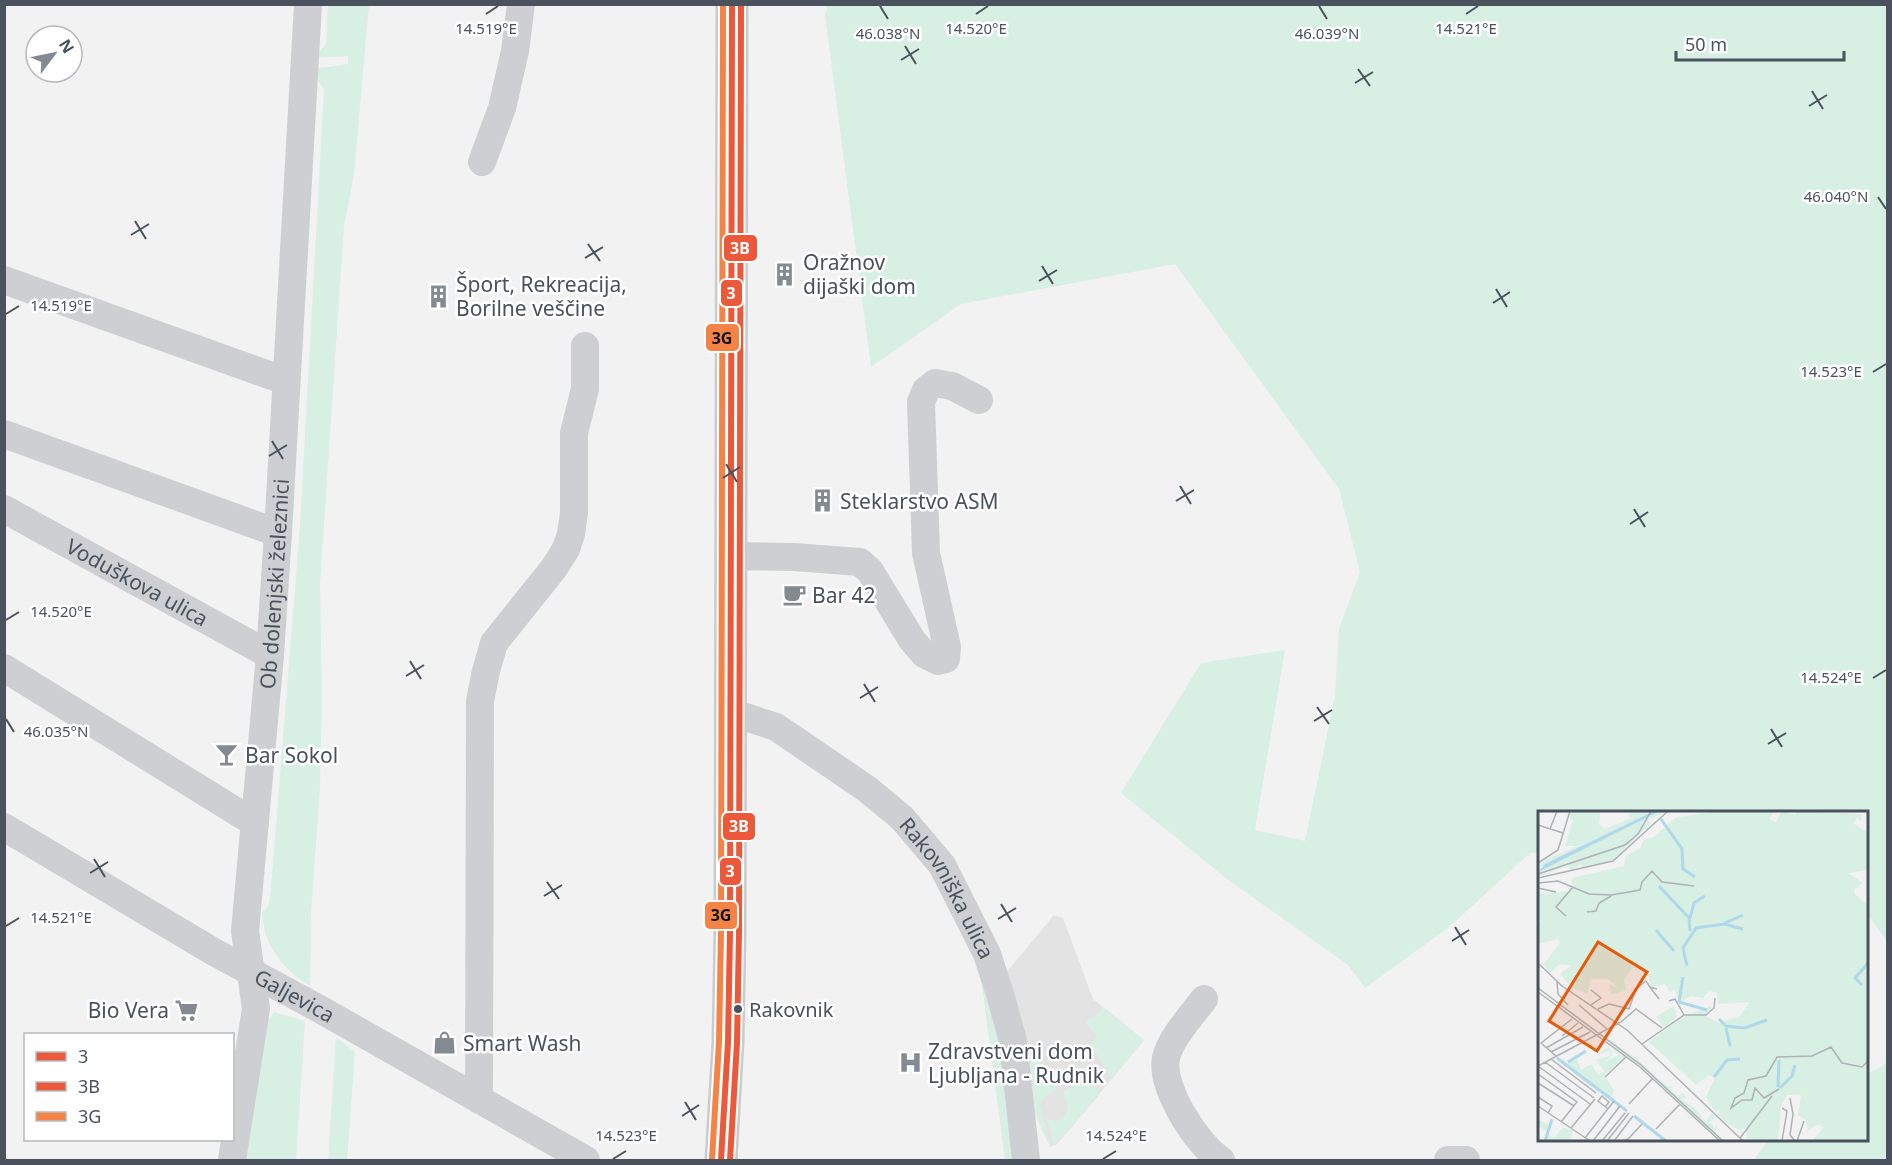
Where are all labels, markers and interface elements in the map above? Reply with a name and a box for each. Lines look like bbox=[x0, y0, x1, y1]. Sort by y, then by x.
text: 14.519°E bbox=[455, 18, 517, 38]
text: 14.520°E bbox=[945, 18, 1007, 38]
text: 14.521°E bbox=[1435, 18, 1497, 38]
text: 46.038°N bbox=[856, 23, 920, 43]
text: 46.039°N bbox=[1295, 23, 1359, 43]
north arrow bbox=[24, 24, 84, 84]
scale bar bbox=[1676, 24, 1844, 62]
text: 50 m bbox=[1685, 32, 1727, 56]
text: N bbox=[54, 35, 79, 57]
text: 46.040°N bbox=[1804, 186, 1868, 206]
line badge: 3B bbox=[723, 234, 758, 262]
text: 3B bbox=[730, 237, 750, 259]
place label: Oražnov dijaški dom bbox=[803, 248, 916, 300]
building icon: Oražnov dijaški dom bbox=[772, 261, 798, 287]
place label: Šport, Rekreacija, Borilne veščine bbox=[456, 270, 627, 322]
line badge: 3 bbox=[720, 279, 743, 307]
text: 3 bbox=[726, 282, 736, 304]
building icon: Šport, Rekreacija, Borilne veščine bbox=[425, 283, 451, 309]
text: 14.519°E bbox=[30, 295, 92, 315]
line badge: 3G bbox=[705, 323, 740, 352]
text: 3G bbox=[712, 327, 732, 349]
text: 14.523°E bbox=[1800, 361, 1862, 381]
street label: Ob dolenjski železnici bbox=[253, 478, 295, 690]
place label: Steklarstvo ASM bbox=[840, 487, 999, 515]
building icon: Steklarstvo ASM bbox=[809, 488, 835, 514]
street label: Voduškova ulica bbox=[61, 532, 213, 632]
place label: Bar 42 bbox=[812, 581, 876, 609]
cafe icon: Bar 42 bbox=[781, 582, 807, 608]
text: 14.520°E bbox=[30, 601, 92, 621]
text: 14.524°E bbox=[1800, 667, 1862, 687]
text: 46.035°N bbox=[24, 721, 88, 741]
place label: Bar Sokol bbox=[245, 741, 338, 769]
bar icon: Bar Sokol bbox=[214, 742, 240, 768]
street label: Rakovniška ulica bbox=[893, 811, 1001, 963]
inset map bbox=[1538, 811, 1868, 1141]
line badge: 3B bbox=[722, 812, 756, 841]
text: 3B bbox=[729, 815, 749, 837]
line badge: 3 bbox=[719, 857, 742, 886]
text: 3 bbox=[725, 860, 735, 882]
line badge: 3G bbox=[704, 901, 738, 930]
text: 3G bbox=[711, 904, 731, 926]
text: 14.521°E bbox=[30, 907, 92, 927]
street label: Galjevica bbox=[250, 962, 340, 1029]
place label: Bio Vera bbox=[88, 996, 169, 1024]
place label: Rakovnik bbox=[749, 996, 834, 1023]
supermarket icon: Bio Vera bbox=[174, 997, 200, 1023]
marker: Rakovnik bbox=[732, 1003, 744, 1015]
place label: Smart Wash bbox=[463, 1029, 582, 1057]
shop icon: Smart Wash bbox=[432, 1030, 458, 1056]
legend bbox=[24, 1033, 234, 1141]
place label: Zdravstveni dom Ljubljana - Rudnik bbox=[928, 1037, 1105, 1089]
text: 3 bbox=[78, 1044, 88, 1068]
hospital icon: Zdravstveni dom Ljubljana - Rudnik bbox=[897, 1050, 923, 1076]
text: 3B bbox=[78, 1074, 100, 1098]
text: 3G bbox=[78, 1104, 101, 1128]
text: 14.523°E bbox=[595, 1125, 657, 1145]
text: 14.524°E bbox=[1085, 1125, 1147, 1145]

